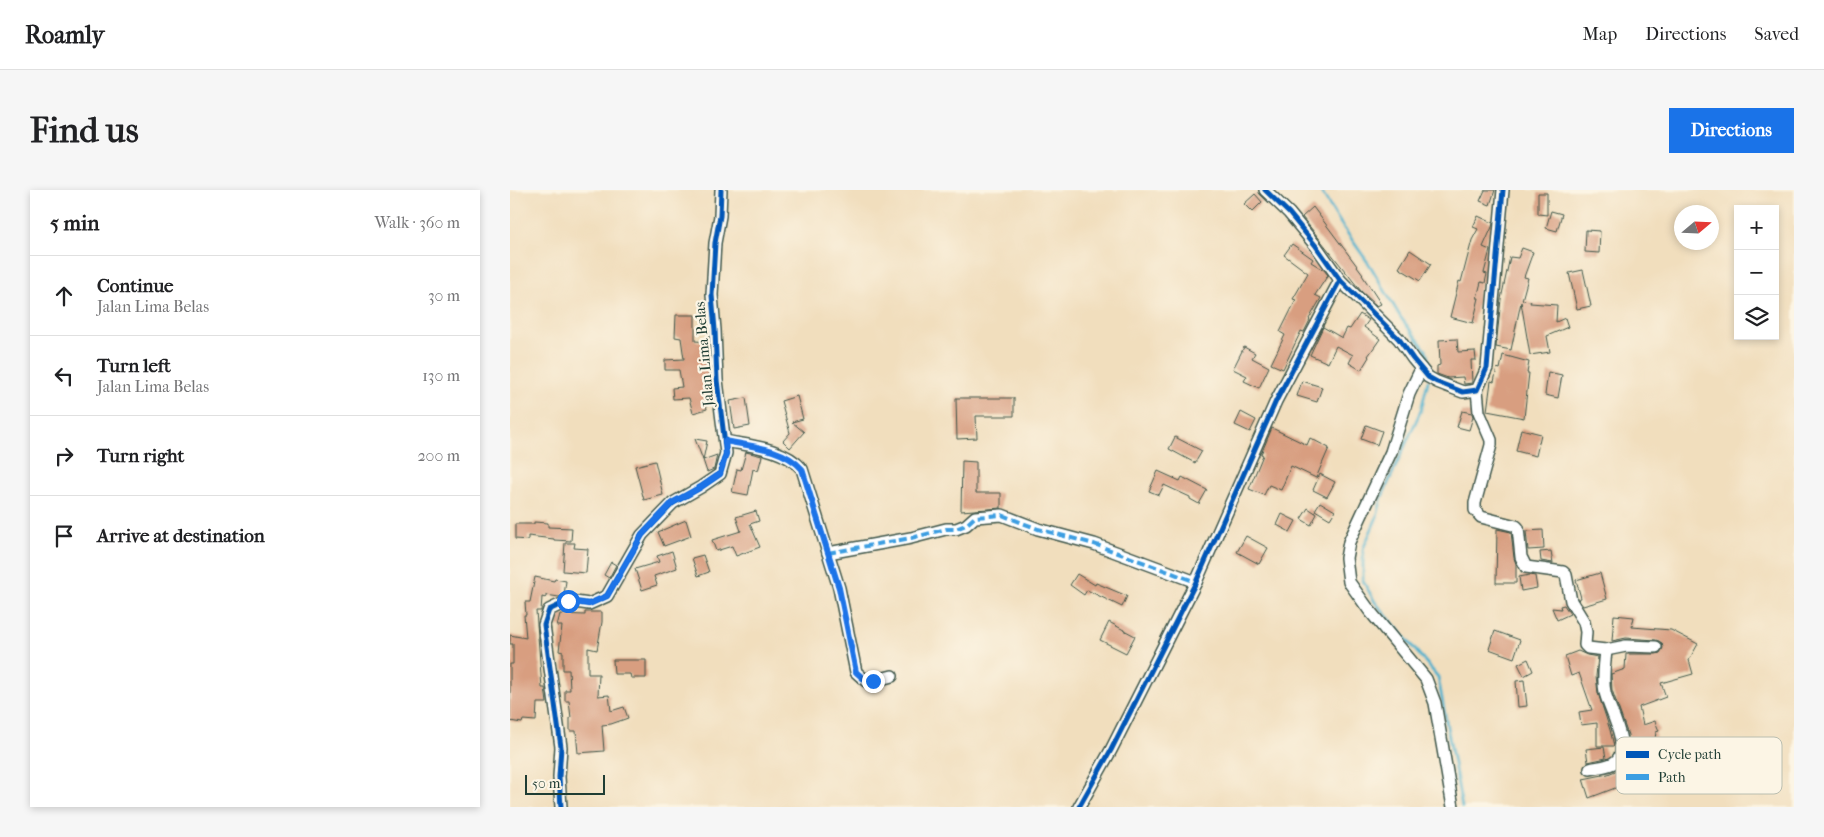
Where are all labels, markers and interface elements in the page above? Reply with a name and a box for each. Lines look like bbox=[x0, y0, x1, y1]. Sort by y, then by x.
text: Roamly bbox=[25, 21, 104, 49]
text: Map bbox=[1583, 24, 1617, 45]
text: Directions bbox=[1645, 24, 1726, 45]
text: Saved bbox=[1754, 24, 1799, 45]
button: Directions bbox=[1669, 108, 1794, 153]
text: Find us bbox=[30, 110, 139, 151]
north arrow bbox=[1674, 205, 1719, 250]
map controls bbox=[1734, 205, 1779, 340]
button: + bbox=[1734, 205, 1779, 250]
text: 5 min bbox=[50, 211, 99, 235]
text: Walk · 360 m bbox=[374, 213, 460, 232]
button: − bbox=[1734, 250, 1779, 295]
text: Continue bbox=[97, 275, 173, 297]
icon: ahead bbox=[50, 282, 78, 310]
text: 30 m bbox=[428, 286, 460, 305]
button: layers bbox=[1734, 295, 1779, 340]
text: Jalan Lima Belas bbox=[97, 297, 209, 316]
street label: Jalan Lima Belas bbox=[690, 300, 718, 408]
text: Turn left bbox=[97, 355, 171, 377]
icon: left bbox=[50, 362, 78, 390]
text: 130 m bbox=[422, 366, 460, 385]
text: Jalan Lima Belas bbox=[97, 377, 209, 396]
icon: right bbox=[50, 442, 78, 470]
text: Turn right bbox=[97, 445, 184, 467]
text: 200 m bbox=[417, 446, 460, 465]
icon: arrive bbox=[50, 522, 78, 550]
text: Arrive at destination bbox=[97, 525, 265, 547]
route start bbox=[557, 590, 580, 613]
route end bbox=[862, 670, 885, 693]
legend bbox=[1616, 737, 1782, 794]
text: Cycle path bbox=[1658, 746, 1722, 763]
text: Path bbox=[1658, 769, 1686, 786]
scale bar bbox=[525, 772, 605, 795]
text: 50 m bbox=[532, 775, 560, 792]

